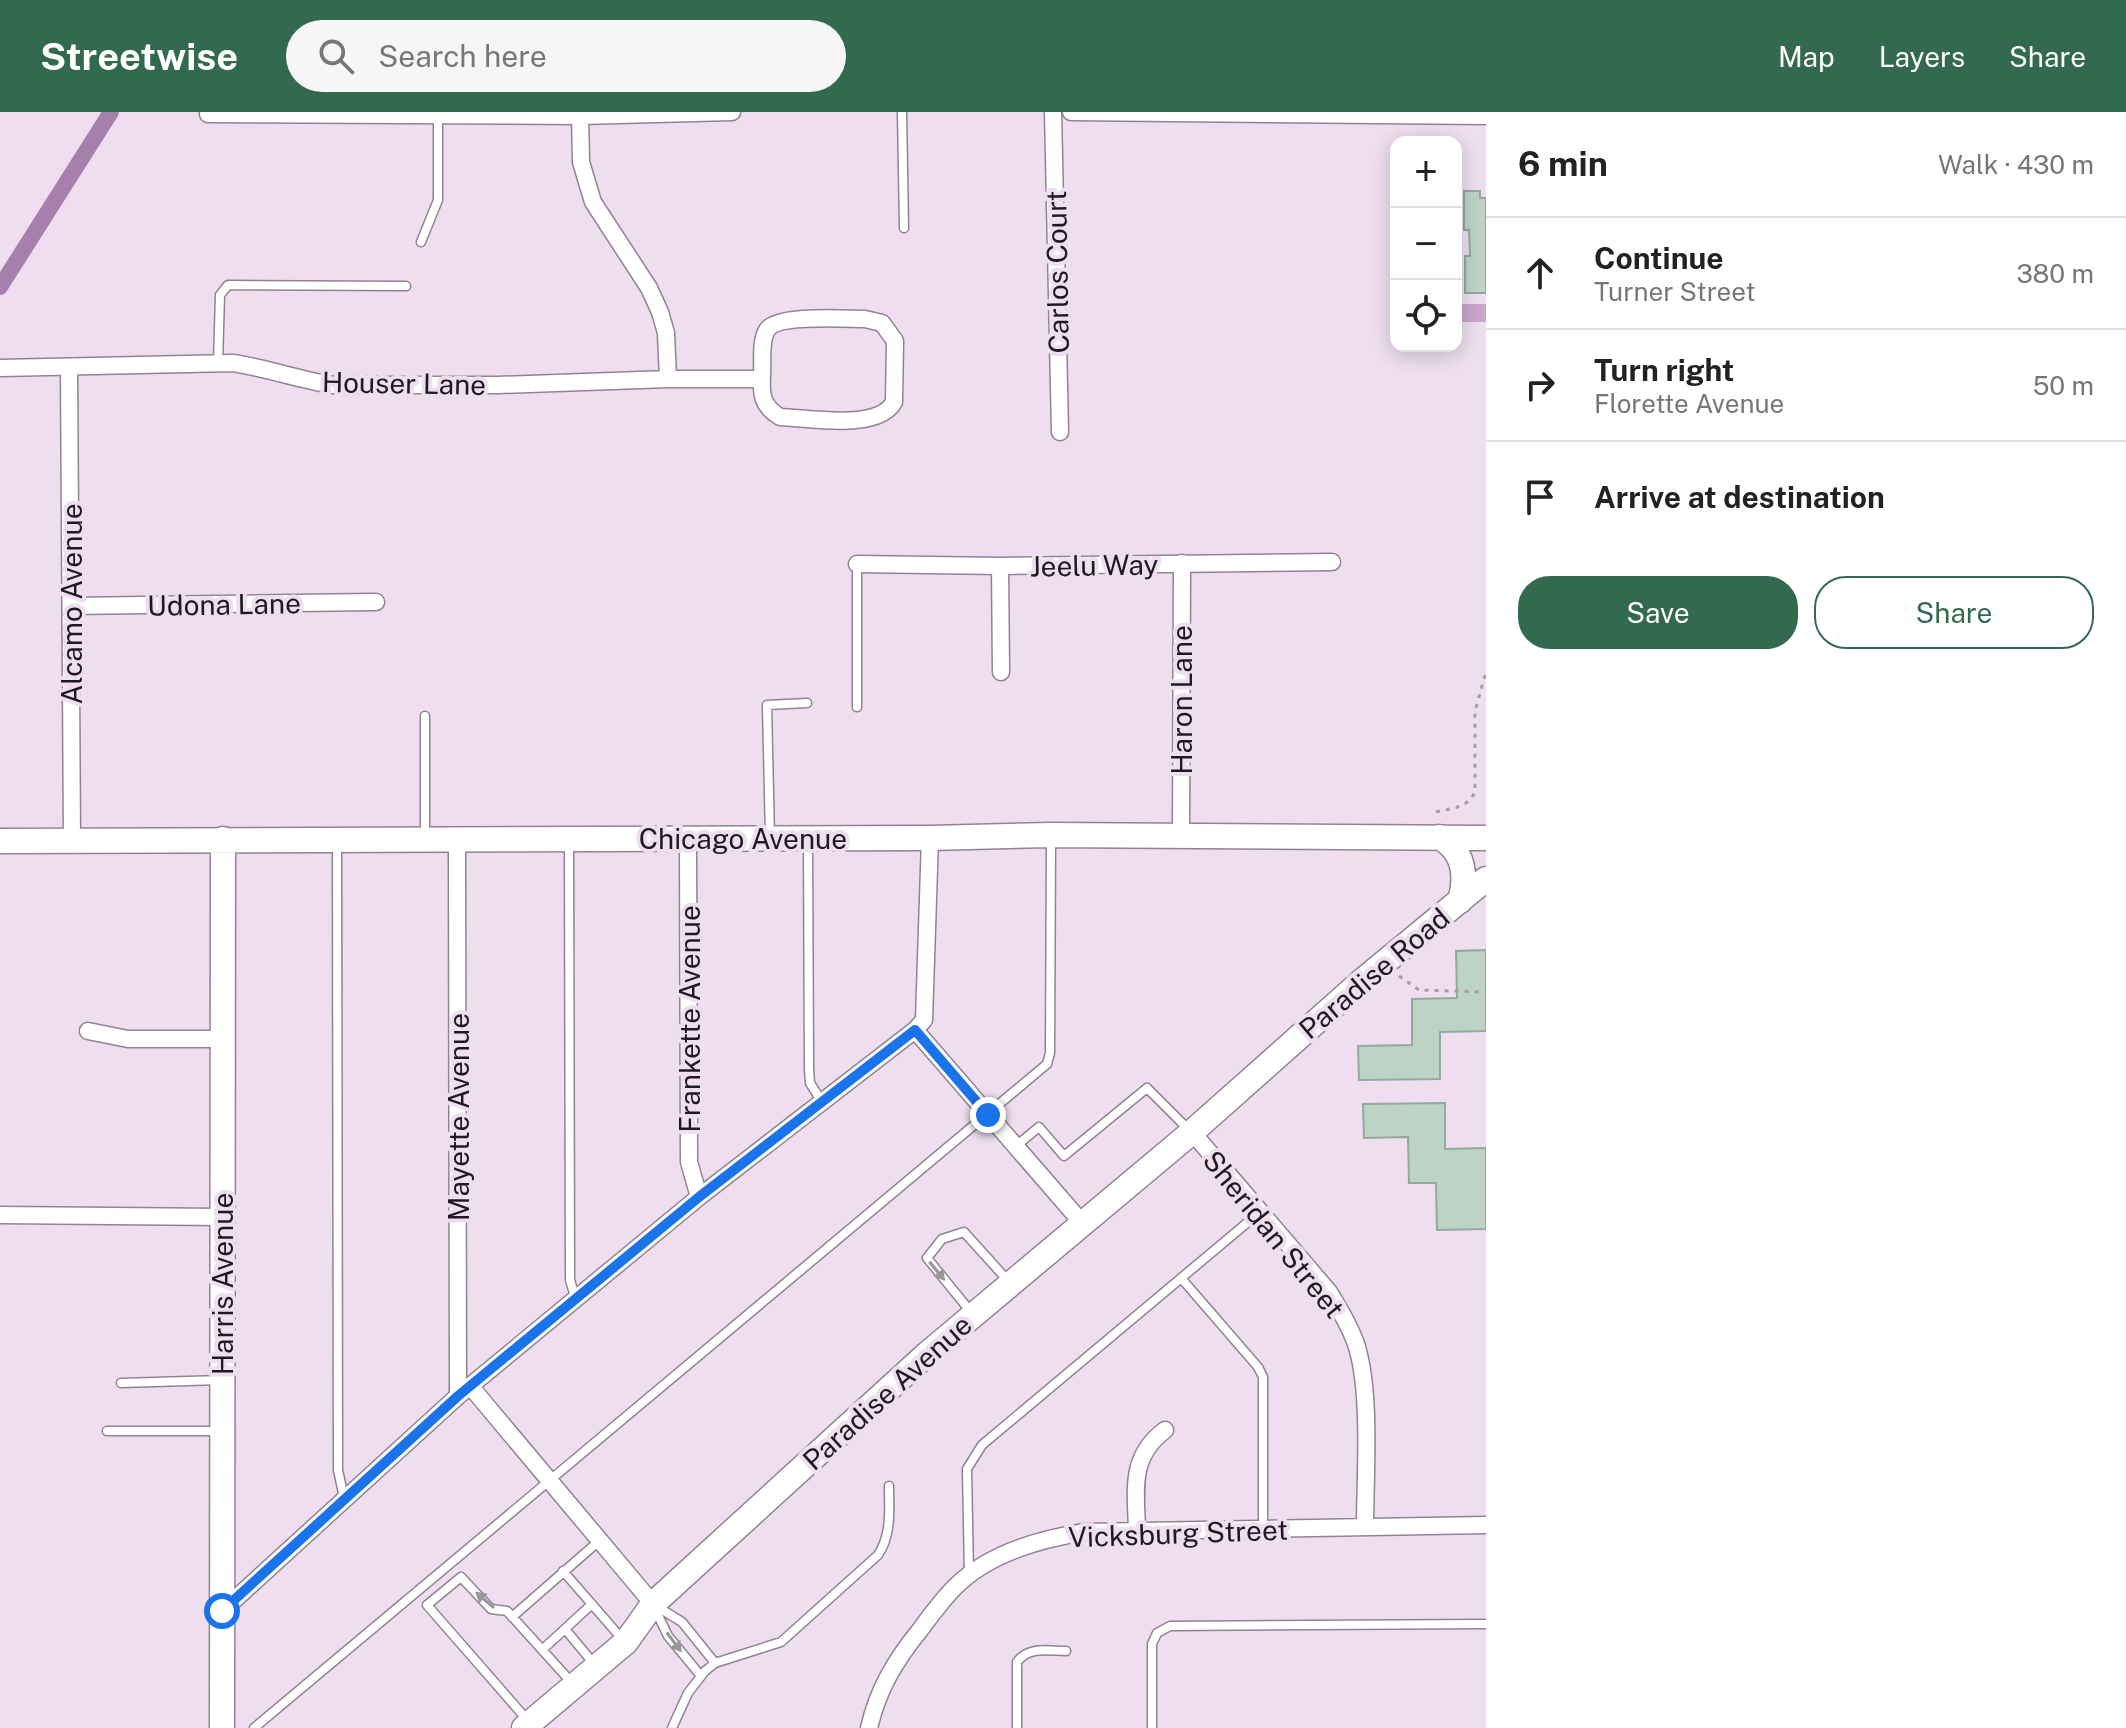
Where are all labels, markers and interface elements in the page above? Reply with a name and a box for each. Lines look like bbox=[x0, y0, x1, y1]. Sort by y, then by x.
search box bbox=[286, 20, 846, 92]
text: Streetwise bbox=[40, 34, 238, 79]
icon: search bbox=[314, 34, 358, 78]
text: Search here bbox=[378, 38, 547, 74]
text: Map bbox=[1778, 40, 1835, 73]
text: Layers bbox=[1879, 40, 1965, 73]
text: Share bbox=[2009, 40, 2086, 73]
map controls bbox=[1390, 136, 1462, 352]
button: + bbox=[1390, 136, 1462, 208]
text: 6 min bbox=[1518, 144, 1608, 184]
text: Walk · 430 m bbox=[1938, 149, 2094, 180]
street label: Carlos Court bbox=[1039, 190, 1075, 354]
button: − bbox=[1390, 208, 1462, 280]
text: Continue bbox=[1594, 240, 1724, 276]
icon: ahead bbox=[1518, 251, 1562, 295]
text: 380 m bbox=[2016, 258, 2094, 289]
text: Turner Street bbox=[1594, 276, 1756, 307]
button: locate bbox=[1390, 280, 1462, 352]
text: Turn right bbox=[1594, 352, 1734, 388]
icon: right bbox=[1518, 363, 1562, 407]
street label: Houser Lane bbox=[322, 365, 486, 401]
text: 50 m bbox=[2033, 370, 2094, 401]
text: Florette Avenue bbox=[1594, 388, 1784, 419]
icon: arrive bbox=[1518, 475, 1562, 519]
text: Arrive at destination bbox=[1594, 479, 1885, 515]
street label: Alcamo Avenue bbox=[55, 503, 88, 705]
street label: Jeelu Way bbox=[1029, 547, 1159, 583]
button: Save bbox=[1518, 576, 1798, 649]
button: Share bbox=[1814, 576, 2094, 649]
street label: Udona Lane bbox=[147, 586, 301, 622]
street label: Haron Lane bbox=[1165, 625, 1198, 775]
street label: Chicago Avenue bbox=[639, 822, 847, 855]
street label: Paradise Road bbox=[1292, 901, 1456, 1045]
street label: Frankette Avenue bbox=[673, 905, 706, 1133]
street label: Mayette Avenue bbox=[442, 1013, 475, 1221]
route end bbox=[970, 1097, 1006, 1133]
street label: Sheridan Street bbox=[1196, 1144, 1352, 1324]
street label: Harris Avenue bbox=[206, 1193, 239, 1375]
one-way arrow bbox=[928, 1261, 945, 1281]
street label: Paradise Avenue bbox=[796, 1308, 978, 1476]
street label: Vicksburg Street bbox=[1068, 1513, 1288, 1553]
one-way arrow bbox=[475, 1592, 495, 1609]
route start bbox=[204, 1593, 240, 1629]
one-way arrow bbox=[666, 1631, 682, 1653]

